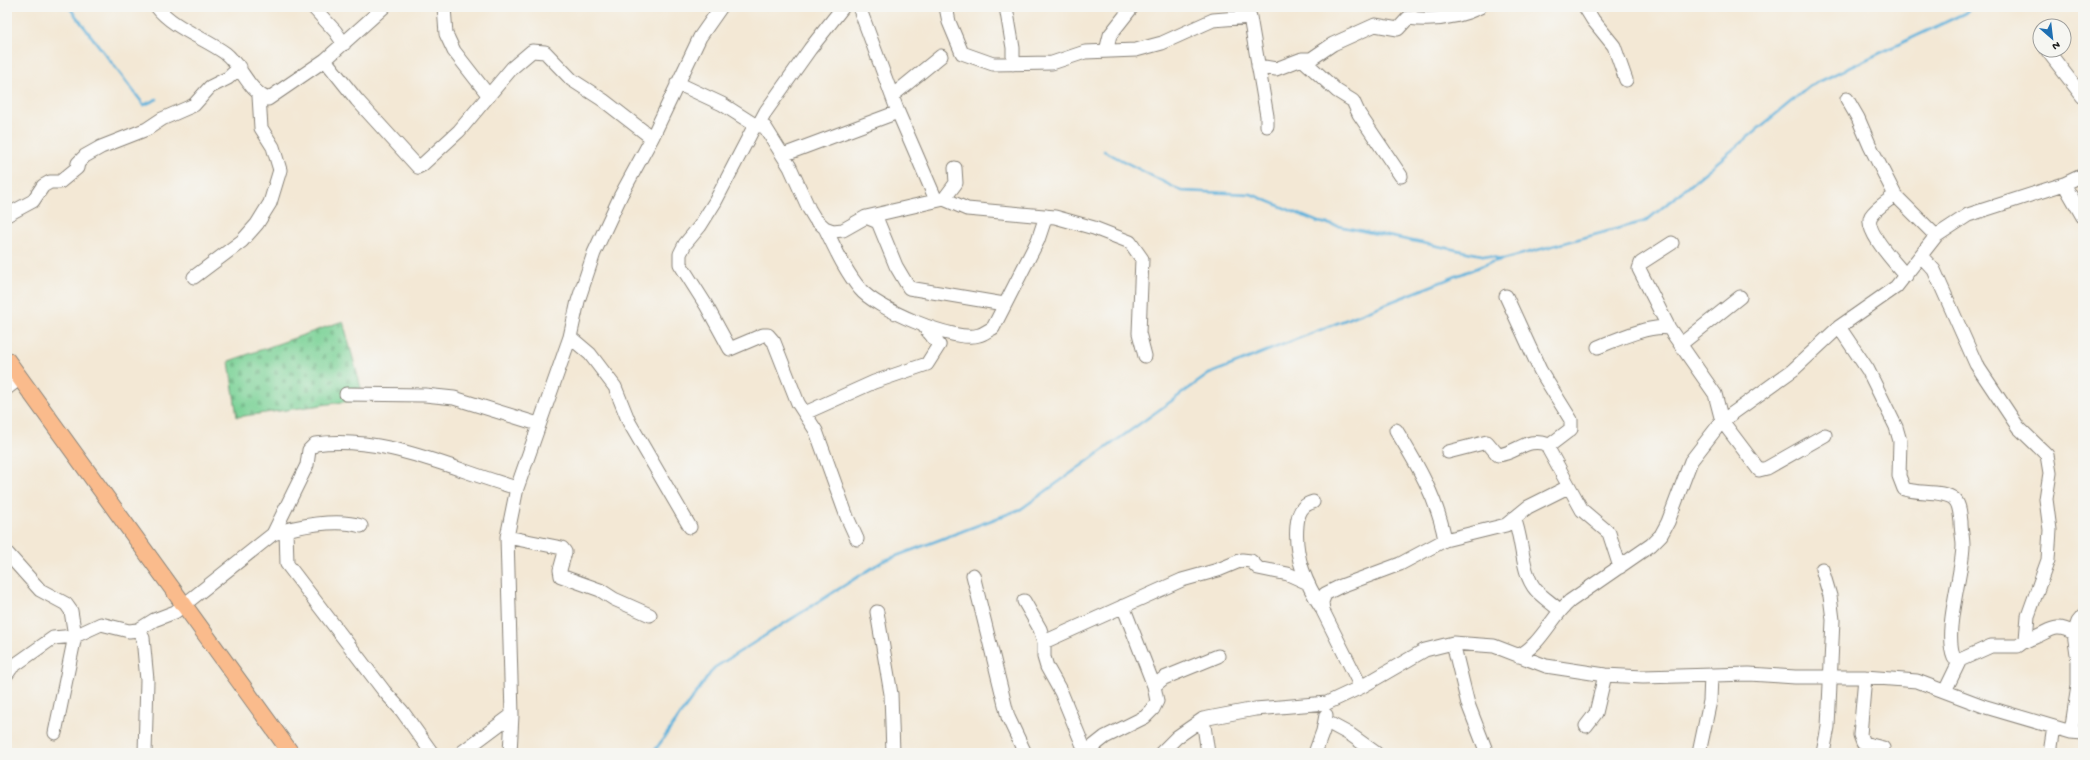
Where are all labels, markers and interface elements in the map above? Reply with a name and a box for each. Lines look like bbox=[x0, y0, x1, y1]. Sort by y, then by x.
north arrow bbox=[2032, 18, 2072, 58]
text: N bbox=[2050, 38, 2062, 52]

